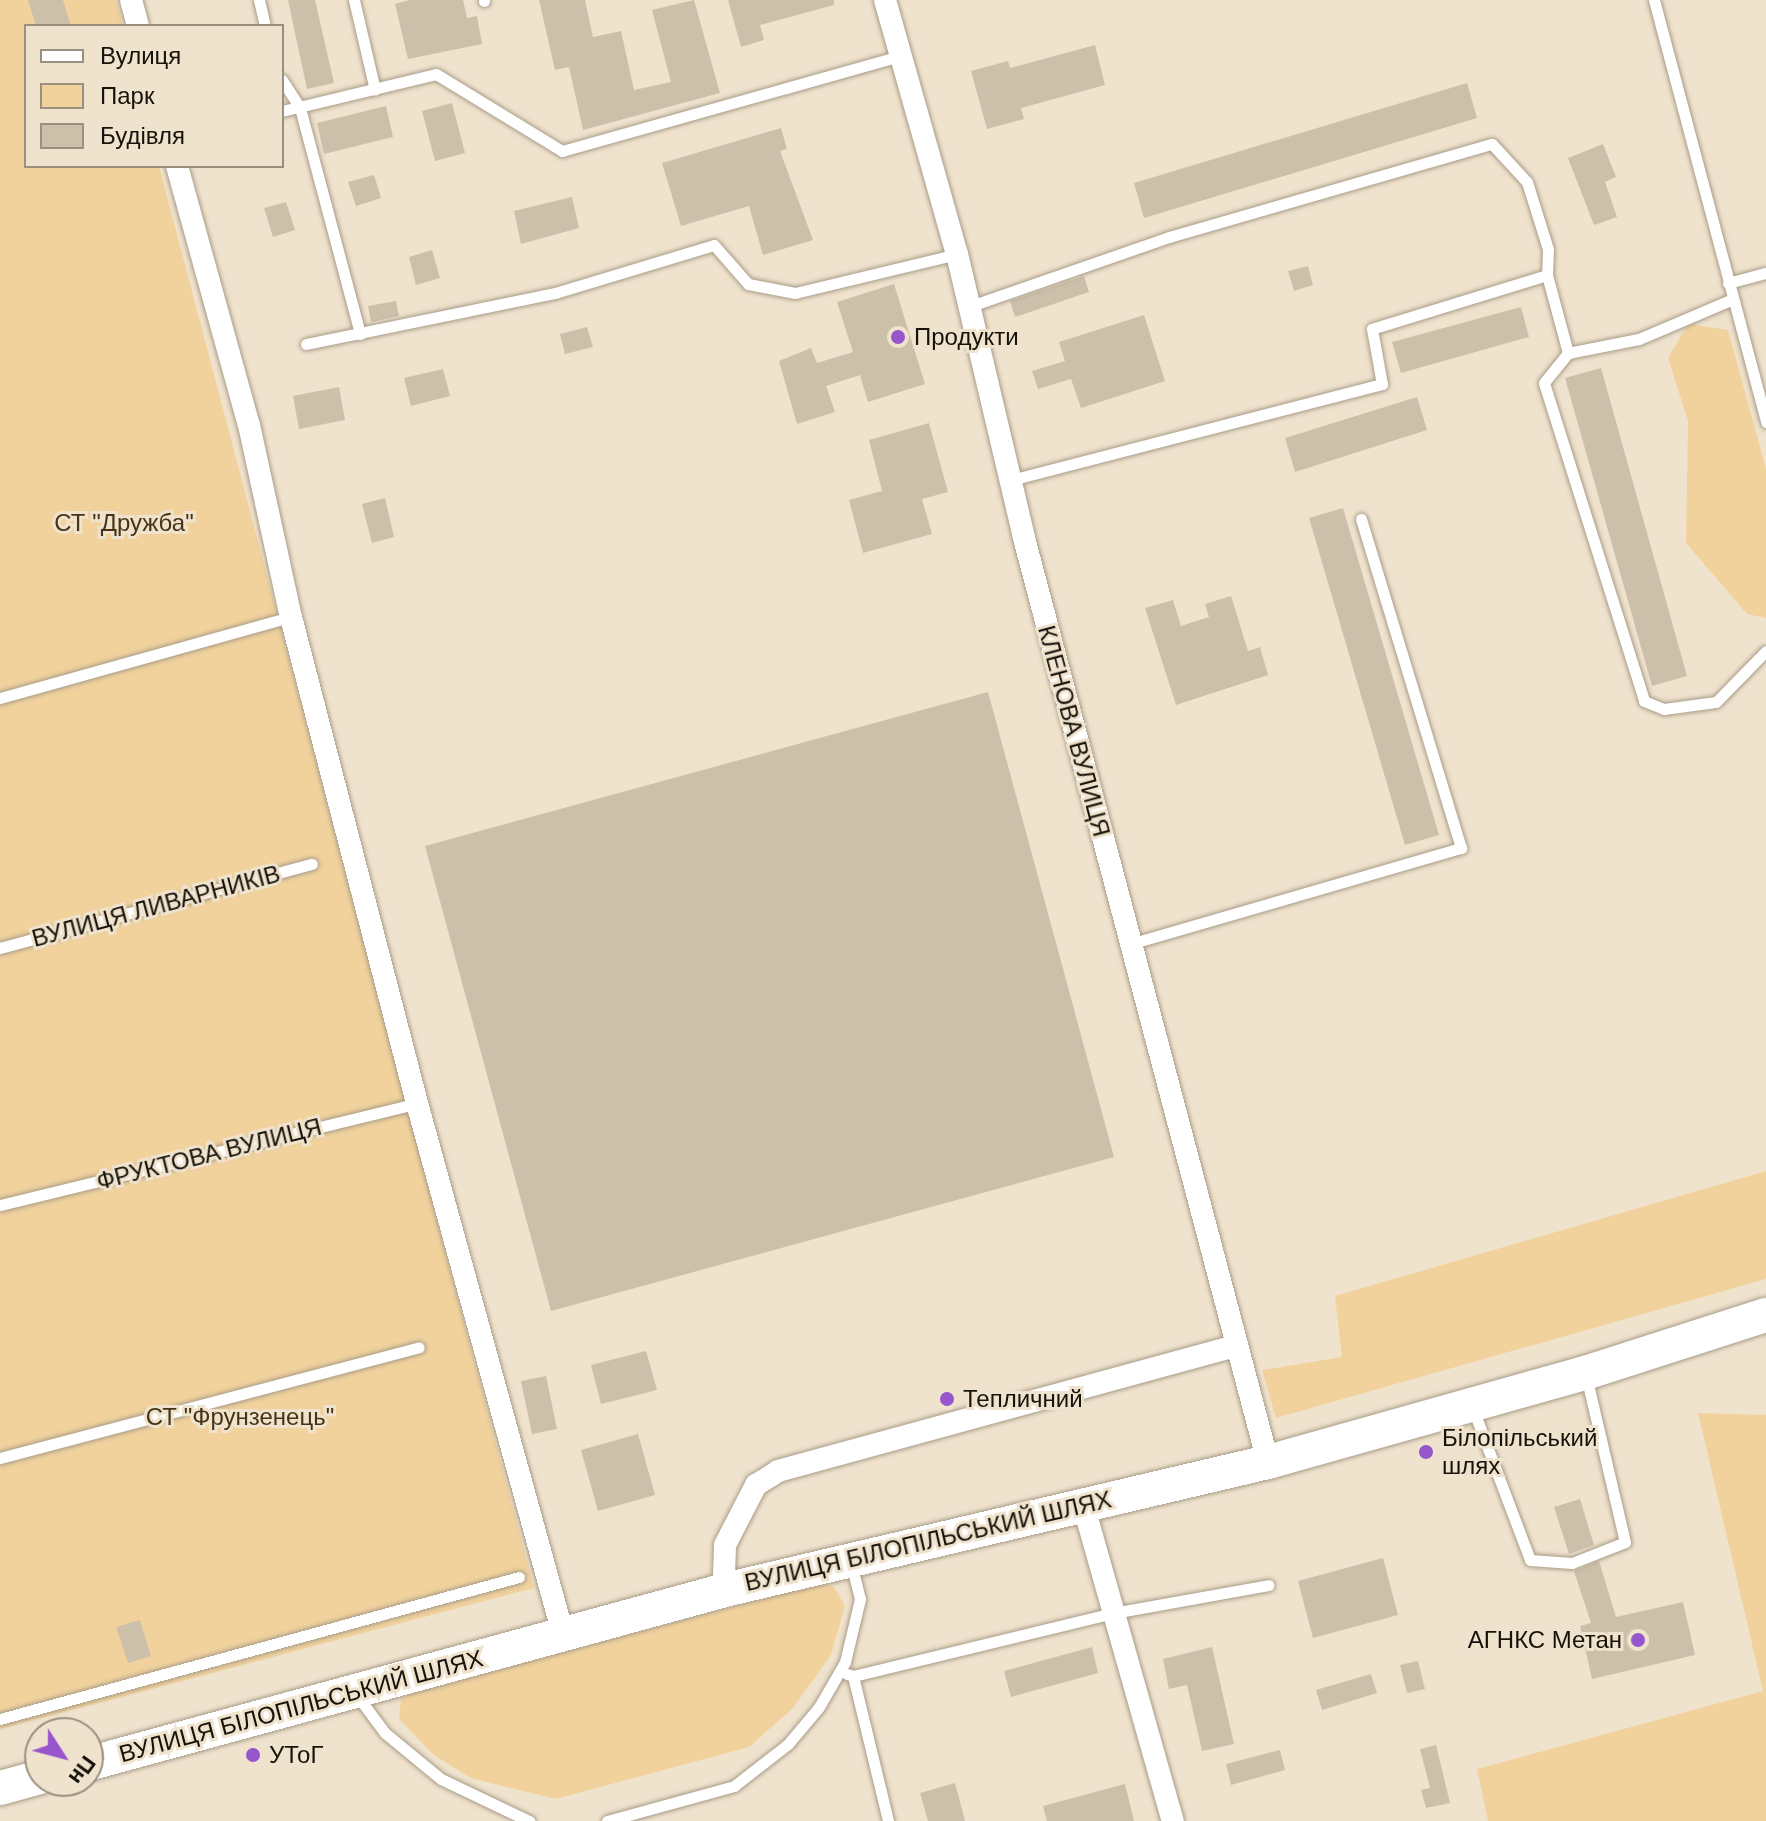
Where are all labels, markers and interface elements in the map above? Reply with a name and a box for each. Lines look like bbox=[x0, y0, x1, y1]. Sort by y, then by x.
legend bbox=[24, 24, 284, 168]
text: Вулиця bbox=[100, 42, 181, 69]
text: Парк bbox=[100, 82, 154, 109]
text: Будівля bbox=[100, 122, 185, 149]
place label: Продукти bbox=[914, 323, 1019, 351]
marker: Продукти bbox=[889, 328, 907, 346]
park label: СТ "Дружба" bbox=[54, 509, 194, 537]
street label: КЛЕНОВА ВУЛИЦЯ bbox=[1032, 622, 1116, 840]
street label: ВУЛИЦЯ ЛИВАРНИКІВ bbox=[29, 859, 283, 953]
street label: ФРУКТОВА ВУЛИЦЯ bbox=[94, 1112, 324, 1196]
place label: Тепличний bbox=[963, 1385, 1083, 1413]
marker: Тепличний bbox=[938, 1390, 956, 1408]
park label: СТ "Фрунзенець" bbox=[146, 1403, 334, 1431]
place label: Білопільський шлях bbox=[1442, 1424, 1597, 1480]
marker: Білопільський шлях bbox=[1417, 1443, 1435, 1461]
street label: ВУЛИЦЯ БІЛОПІЛЬСЬКИЙ ШЛЯХ bbox=[742, 1485, 1114, 1597]
place label: АГНКС Метан bbox=[1468, 1626, 1622, 1654]
marker: АГНКС Метан bbox=[1629, 1631, 1647, 1649]
street label: ВУЛИЦЯ БІЛОПІЛЬСЬКИЙ ШЛЯХ bbox=[116, 1644, 486, 1768]
north arrow bbox=[24, 1717, 104, 1797]
place label: УТоГ bbox=[269, 1741, 323, 1769]
marker: УТоГ bbox=[244, 1746, 262, 1764]
text: Пн bbox=[64, 1751, 101, 1789]

